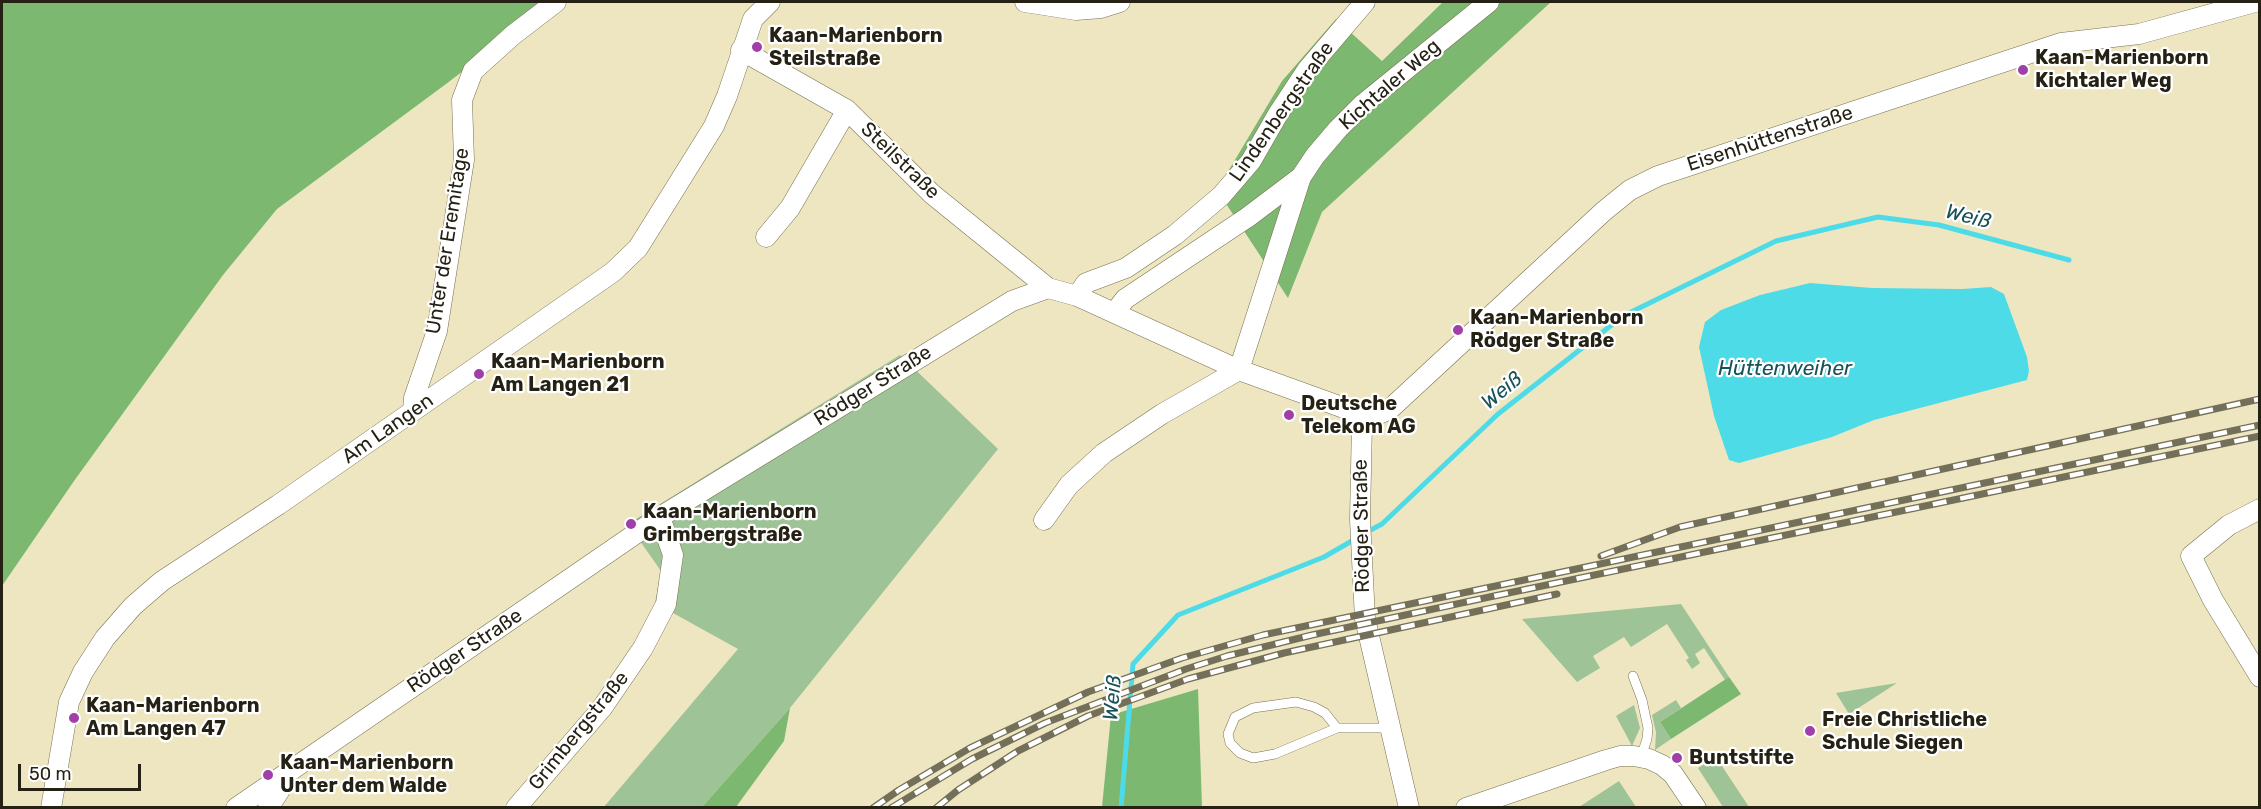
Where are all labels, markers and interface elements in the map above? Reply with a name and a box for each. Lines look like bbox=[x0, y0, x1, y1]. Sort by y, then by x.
place label: Kaan-Marienborn Steilstraße bbox=[769, 24, 943, 71]
street label: Kichtaler Weg bbox=[1335, 35, 1445, 135]
street label: Lindenbergstraße bbox=[1225, 37, 1339, 187]
marker: Kaan-Marienborn Steilstraße bbox=[750, 40, 764, 54]
place label: Kaan-Marienborn Kichtaler Weg bbox=[2035, 46, 2209, 93]
marker: Kaan-Marienborn Kichtaler Weg bbox=[2016, 63, 2030, 77]
street label: Eisenhüttenstraße bbox=[1684, 101, 1856, 177]
street label: Steilstraße bbox=[855, 117, 945, 205]
street label: Unter der Eremitage bbox=[421, 146, 475, 336]
water label: Weiß bbox=[1943, 199, 1993, 235]
place label: Kaan-Marienborn Rödger Straße bbox=[1470, 306, 1644, 353]
marker: Kaan-Marienborn Rödger Straße bbox=[1451, 323, 1465, 337]
street label: Rödger Straße bbox=[810, 340, 936, 432]
place label: Kaan-Marienborn Am Langen 21 bbox=[491, 350, 665, 397]
water label: Hüttenweiher bbox=[1718, 356, 1852, 382]
marker: Kaan-Marienborn Am Langen 21 bbox=[472, 367, 486, 381]
water label: Weiß bbox=[1476, 367, 1528, 415]
street label: Am Langen bbox=[338, 389, 438, 469]
place label: Deutsche Telekom AG bbox=[1301, 392, 1416, 439]
marker: Deutsche Telekom AG bbox=[1282, 408, 1296, 422]
street label: Rödger Straße bbox=[1349, 459, 1375, 593]
place label: Kaan-Marienborn Grimbergstraße bbox=[643, 500, 817, 547]
marker: Kaan-Marienborn Grimbergstraße bbox=[624, 517, 638, 531]
street label: Rödger Straße bbox=[403, 604, 527, 698]
street label: Grimbergstraße bbox=[524, 667, 634, 795]
water label: Weiß bbox=[1098, 674, 1128, 722]
place label: Kaan-Marienborn Am Langen 47 bbox=[86, 694, 260, 741]
place label: Freie Christliche Schule Siegen bbox=[1822, 708, 1987, 755]
marker: Kaan-Marienborn Am Langen 47 bbox=[67, 711, 81, 725]
marker: Freie Christliche Schule Siegen bbox=[1803, 724, 1817, 738]
place label: Buntstifte bbox=[1689, 746, 1794, 770]
place label: Kaan-Marienborn Unter dem Walde bbox=[280, 751, 454, 798]
marker: Buntstifte bbox=[1670, 751, 1684, 765]
scale bar bbox=[21, 752, 144, 790]
text: 50 m bbox=[29, 763, 72, 785]
marker: Kaan-Marienborn Unter dem Walde bbox=[261, 768, 275, 782]

